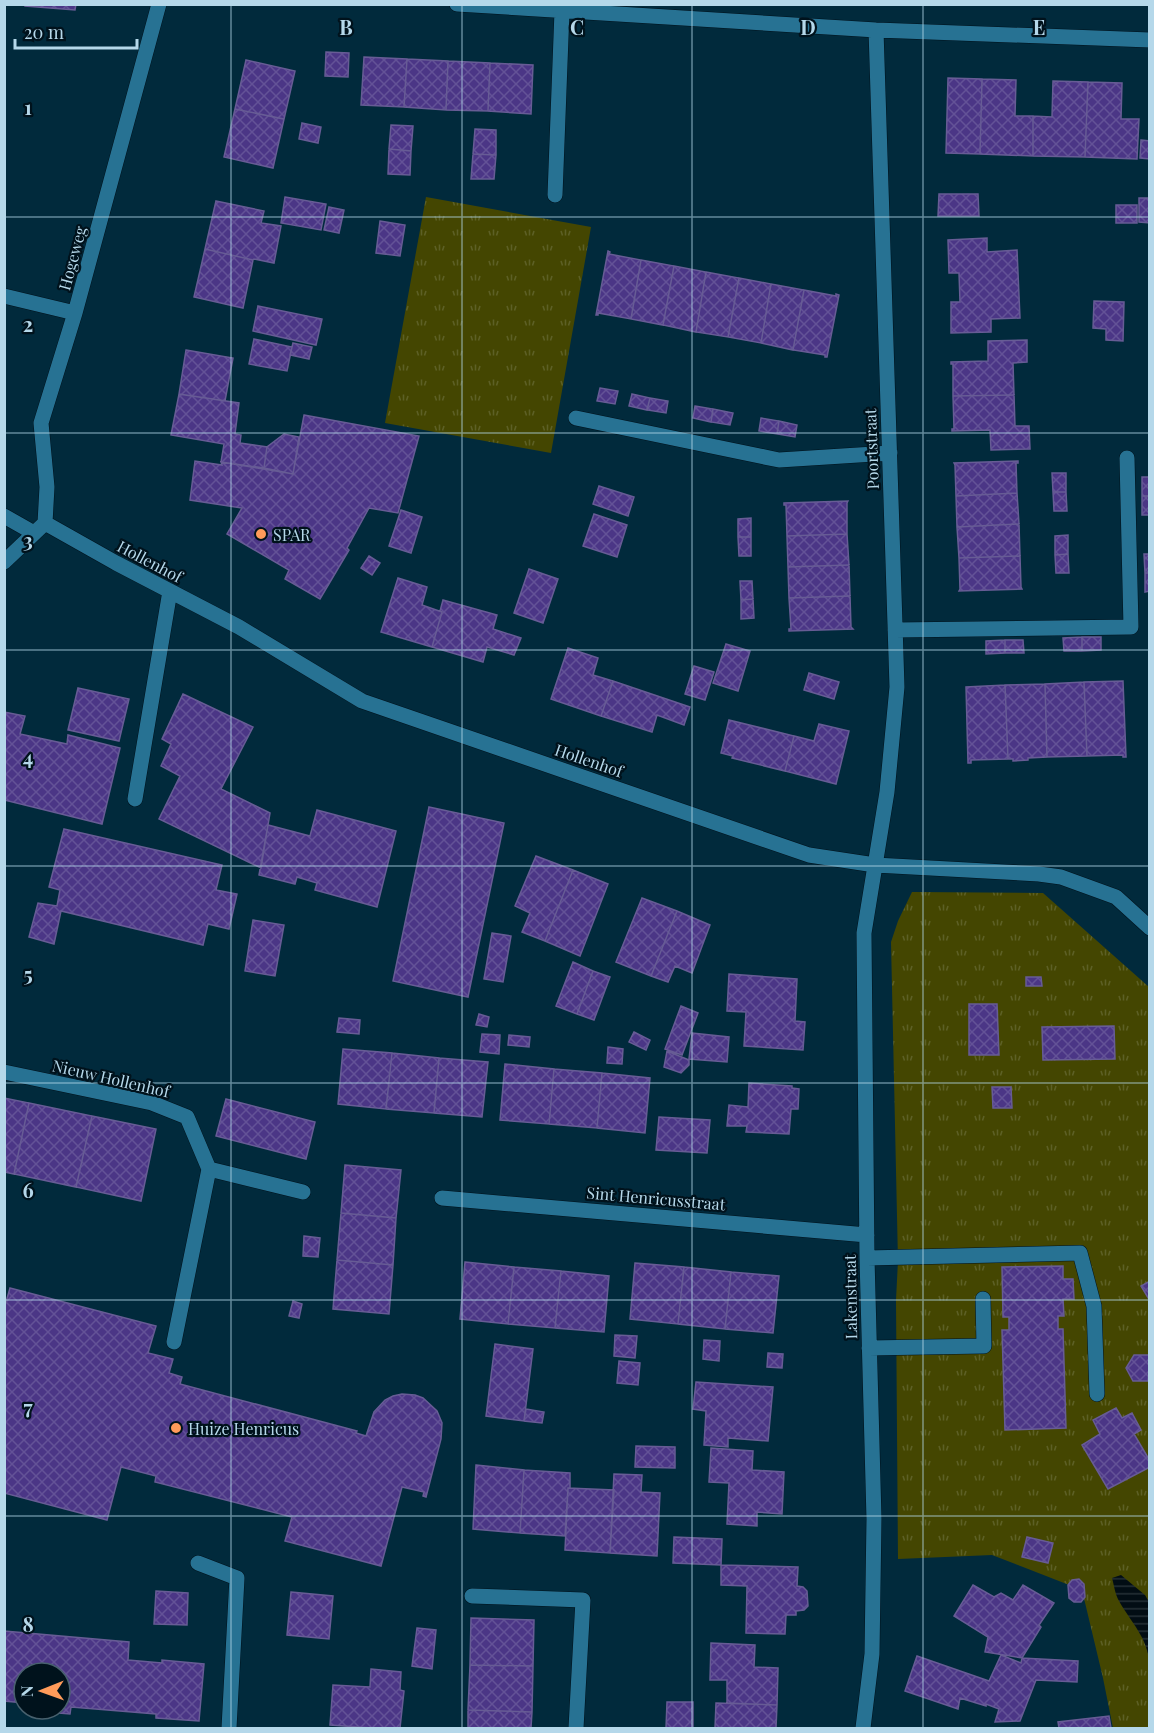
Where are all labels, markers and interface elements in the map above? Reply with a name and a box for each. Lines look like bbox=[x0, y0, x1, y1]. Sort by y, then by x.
scale bar bbox=[15, 12, 136, 50]
text: B bbox=[339, 13, 353, 40]
text: C bbox=[570, 13, 584, 40]
text: D bbox=[800, 13, 816, 40]
text: E bbox=[1033, 13, 1045, 40]
text: 20 m bbox=[24, 20, 64, 44]
text: 1 bbox=[24, 93, 32, 120]
street label: Hogeweg bbox=[53, 223, 91, 292]
text: 2 bbox=[23, 310, 33, 337]
street label: Poortstraat bbox=[859, 408, 883, 490]
place label: SPAR bbox=[273, 524, 311, 545]
text: 3 bbox=[23, 526, 33, 553]
marker: SPAR bbox=[254, 527, 268, 541]
street label: Hollenhof bbox=[114, 535, 188, 588]
street label: Hollenhof bbox=[552, 739, 627, 782]
text: 4 bbox=[23, 743, 33, 770]
text: 5 bbox=[23, 960, 33, 987]
street label: Nieuw Hollenhof bbox=[50, 1054, 173, 1102]
text: 6 bbox=[22, 1176, 34, 1203]
street label: Sint Henricusstraat bbox=[586, 1181, 727, 1215]
street label: Lakenstraat bbox=[839, 1254, 861, 1340]
text: 7 bbox=[23, 1393, 33, 1420]
place label: Huize Henricus bbox=[188, 1418, 299, 1439]
marker: Huize Henricus bbox=[169, 1421, 183, 1435]
text: 8 bbox=[22, 1610, 34, 1637]
north arrow bbox=[12, 1661, 72, 1721]
text: N bbox=[16, 1685, 37, 1697]

